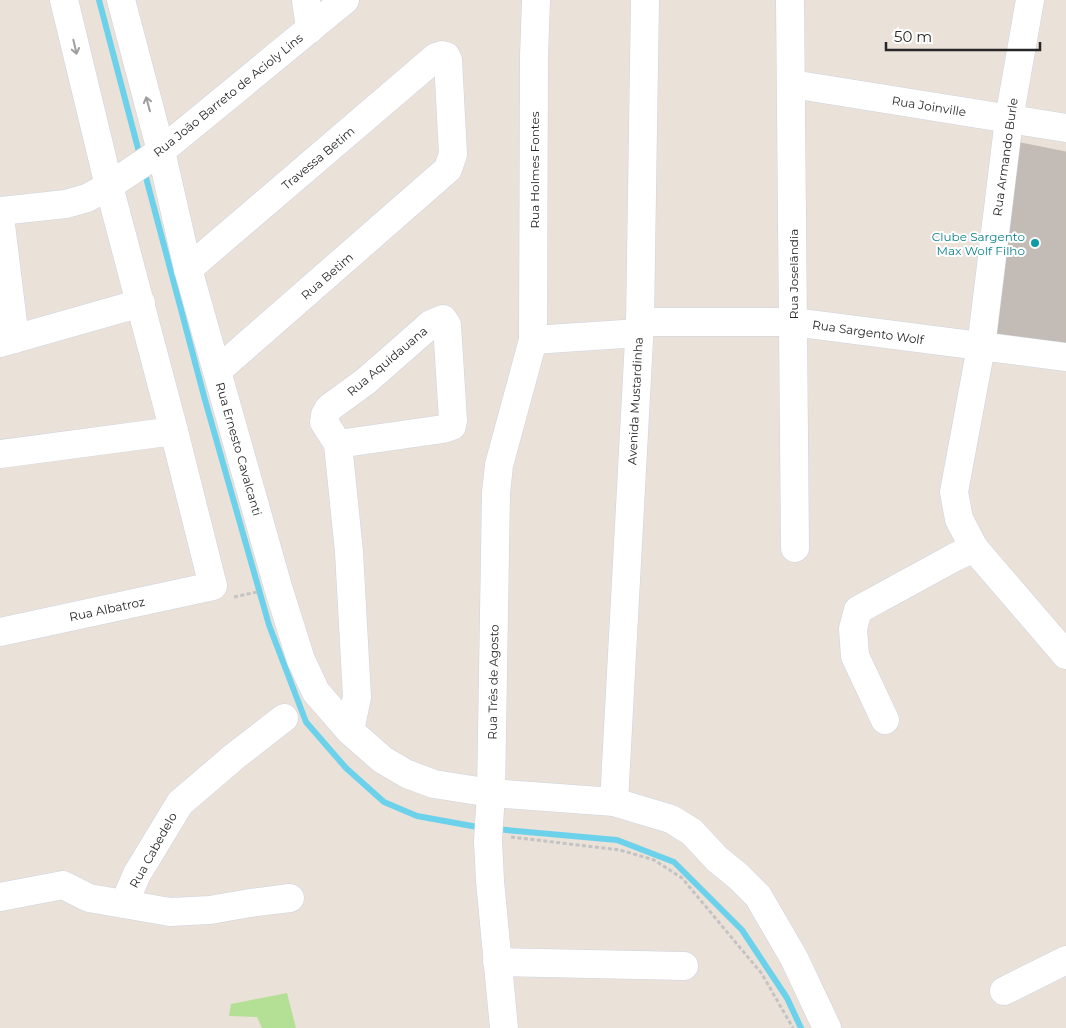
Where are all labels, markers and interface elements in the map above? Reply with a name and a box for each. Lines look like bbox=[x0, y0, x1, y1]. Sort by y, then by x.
scale bar bbox=[886, 20, 1040, 52]
text: 50 m bbox=[894, 27, 932, 46]
street label: Rua João Barreto de Acioly Lins bbox=[150, 30, 306, 160]
one-way arrow bbox=[71, 39, 81, 55]
street label: Rua Joinville bbox=[891, 93, 967, 119]
one-way arrow bbox=[143, 96, 153, 112]
street label: Rua Armando Burle bbox=[989, 97, 1021, 217]
street label: Rua Holmes Fontes bbox=[527, 111, 542, 229]
street label: Travessa Betim bbox=[278, 123, 358, 193]
street label: Rua Joselândia bbox=[786, 229, 801, 319]
place label: Clube Sargento Max Wolf Filho bbox=[932, 229, 1025, 258]
marker: Clube Sargento Max Wolf Filho bbox=[1029, 237, 1041, 249]
street label: Rua Betim bbox=[298, 249, 356, 303]
street label: Rua Sargento Wolf bbox=[811, 317, 926, 347]
street label: Rua Aquidauana bbox=[344, 323, 430, 399]
street label: Avenida Mustardinha bbox=[624, 337, 646, 465]
street label: Rua Ernesto Cavalcanti bbox=[213, 380, 265, 518]
street label: Rua Albatroz bbox=[68, 594, 146, 624]
street label: Rua Três de Agosto bbox=[484, 624, 502, 740]
street label: Rua Cabedelo bbox=[126, 810, 180, 890]

